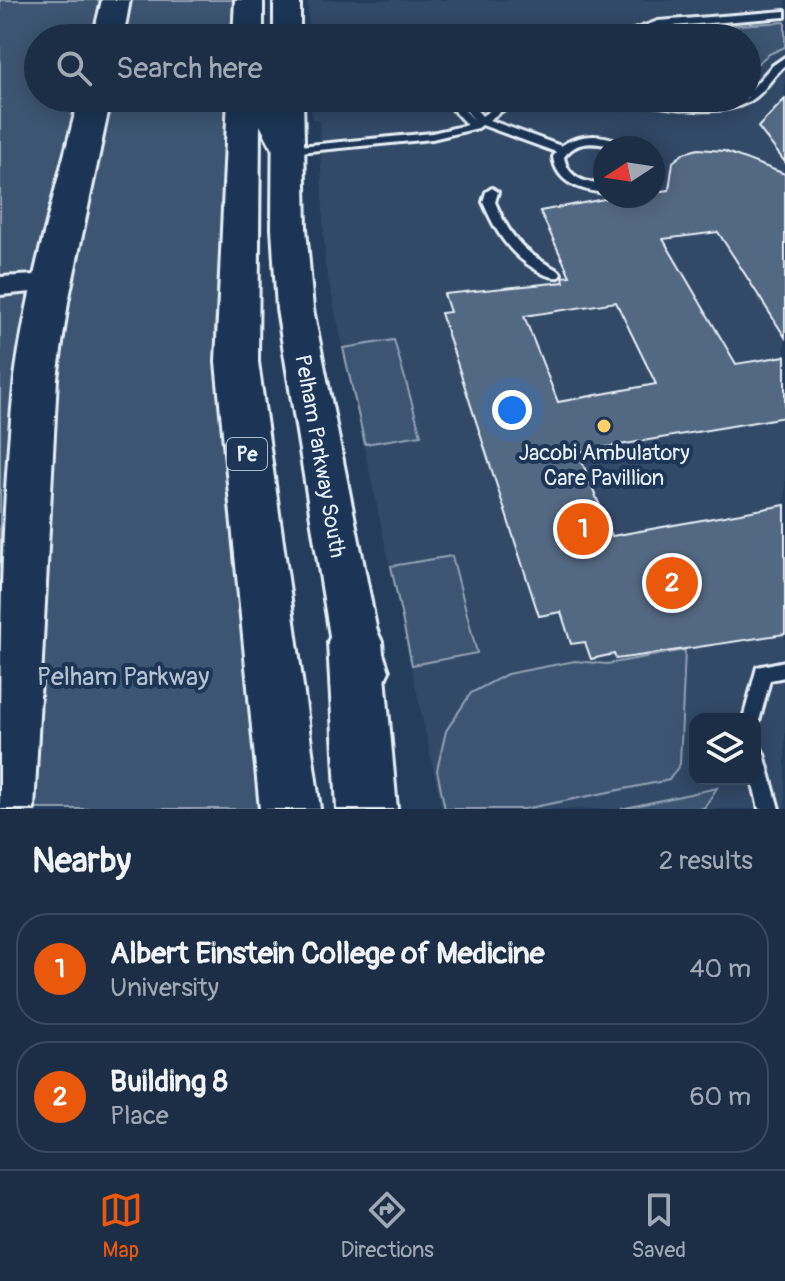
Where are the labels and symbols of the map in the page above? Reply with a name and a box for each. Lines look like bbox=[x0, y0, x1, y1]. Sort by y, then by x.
north arrow bbox=[593, 136, 665, 208]
street label: Pelham Parkway South bbox=[288, 352, 352, 560]
your location bbox=[492, 390, 532, 430]
marker: Jacobi Ambulatory Care Pavillion bbox=[595, 417, 613, 435]
road number: Pe bbox=[227, 438, 267, 470]
place label: Jacobi Ambulatory Care Pavillion bbox=[518, 439, 690, 492]
pin: 1 bbox=[557, 499, 609, 559]
pin: 2 bbox=[646, 553, 698, 613]
park label: Pelham Parkway bbox=[37, 661, 209, 693]

